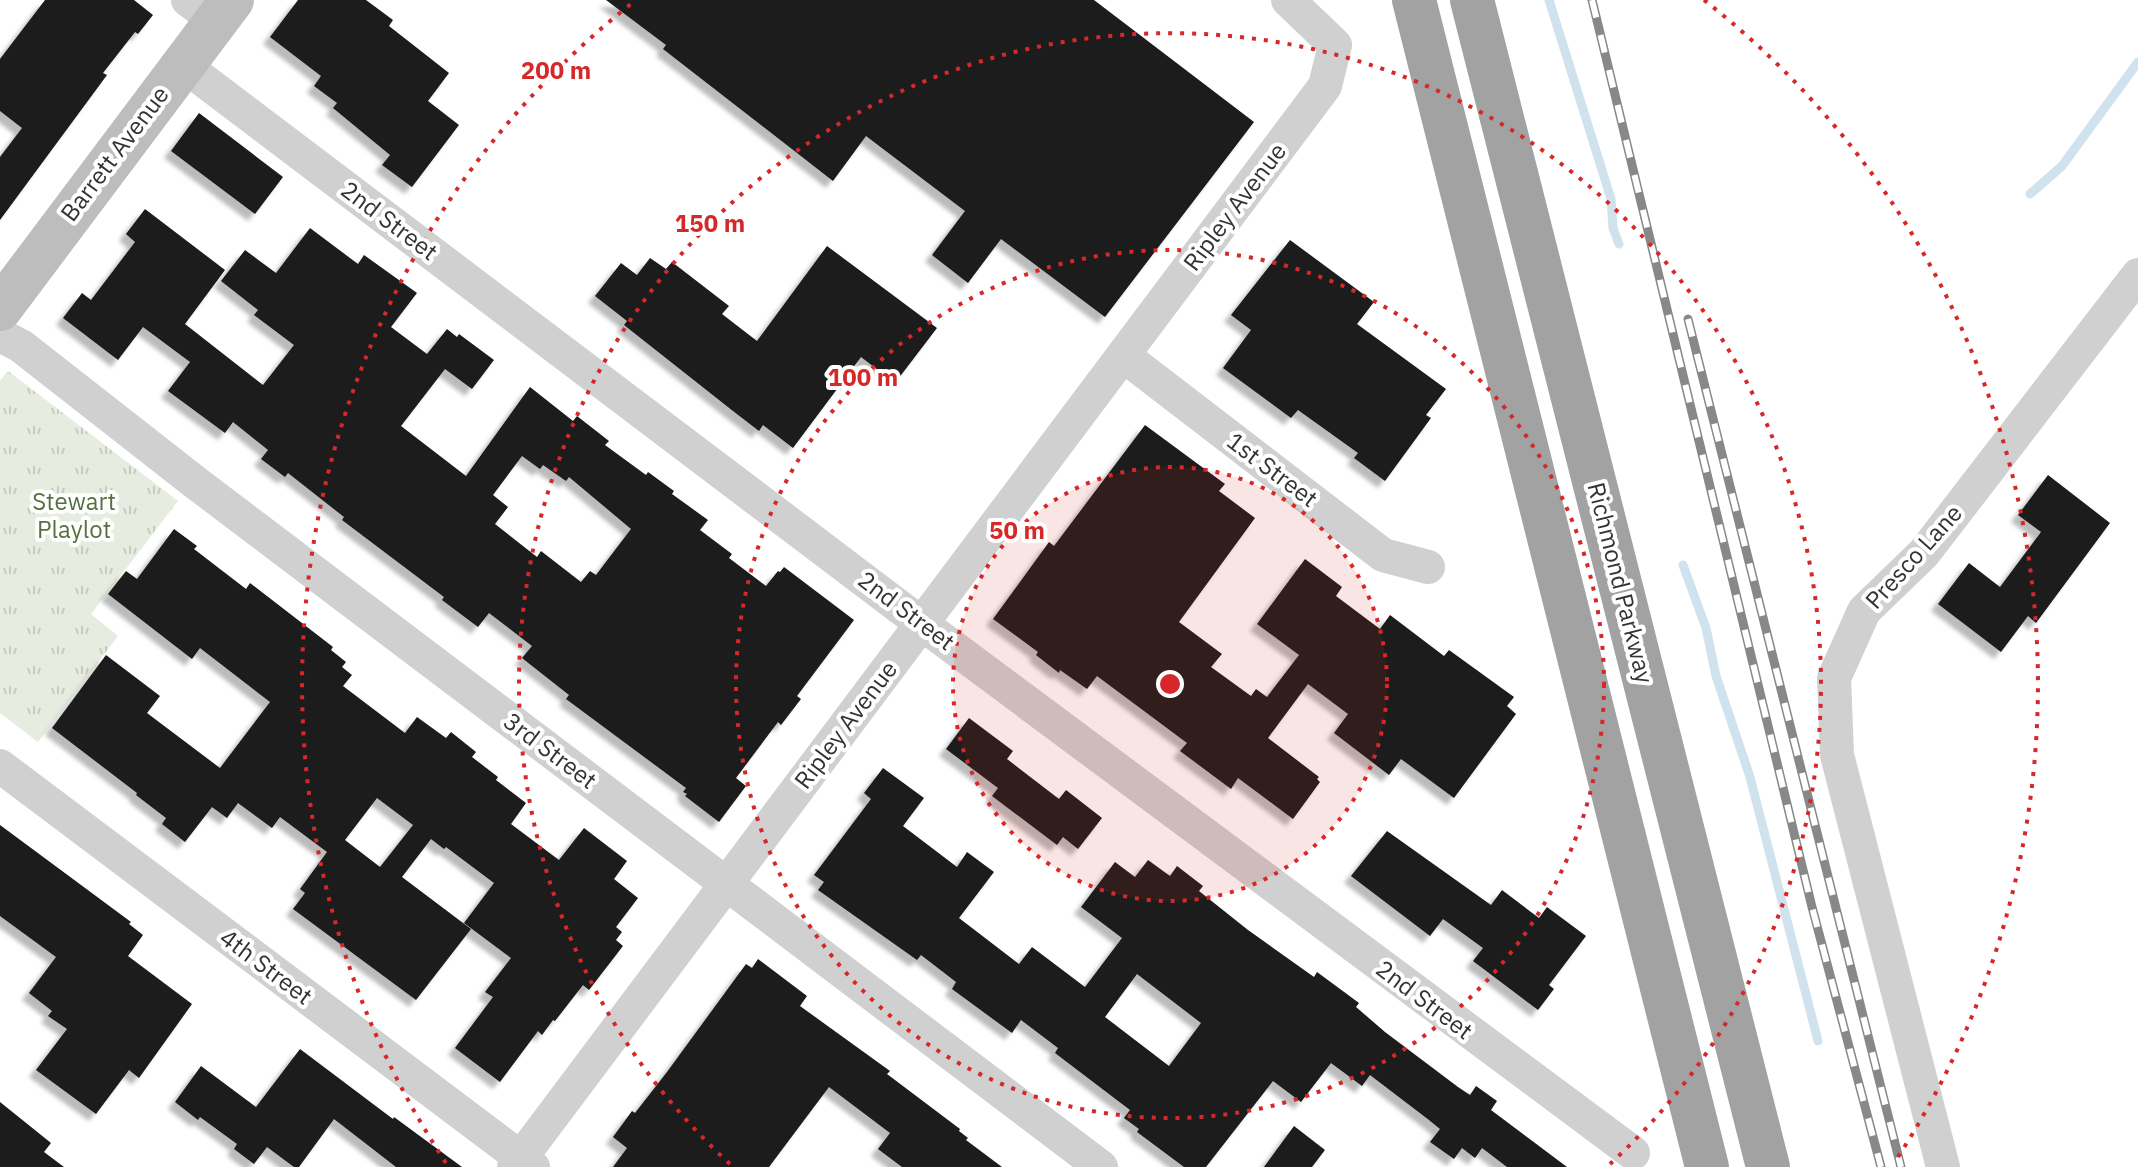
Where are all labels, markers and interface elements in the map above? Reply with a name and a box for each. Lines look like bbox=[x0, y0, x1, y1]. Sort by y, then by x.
text: 200 m bbox=[521, 54, 591, 86]
street label: Barrett Avenue bbox=[53, 79, 176, 228]
street label: Ripley Avenue bbox=[1175, 136, 1293, 277]
street label: 2nd Street bbox=[335, 173, 445, 267]
text: 150 m bbox=[675, 207, 745, 239]
text: 100 m bbox=[828, 361, 898, 393]
street label: 1st Street bbox=[1221, 425, 1324, 514]
street label: Richmond Parkway bbox=[1581, 479, 1661, 687]
park label: Stewart Playlot bbox=[32, 485, 116, 545]
street label: Presco Lane bbox=[1858, 497, 1969, 616]
text: 50 m bbox=[989, 514, 1045, 546]
street label: 2nd Street bbox=[852, 563, 962, 657]
street label: Ripley Avenue bbox=[786, 654, 904, 795]
centre of rings bbox=[1156, 670, 1184, 698]
street label: 3rd Street bbox=[498, 705, 604, 796]
street label: 4th Street bbox=[214, 921, 319, 1011]
street label: 2nd Street bbox=[1370, 952, 1480, 1046]

